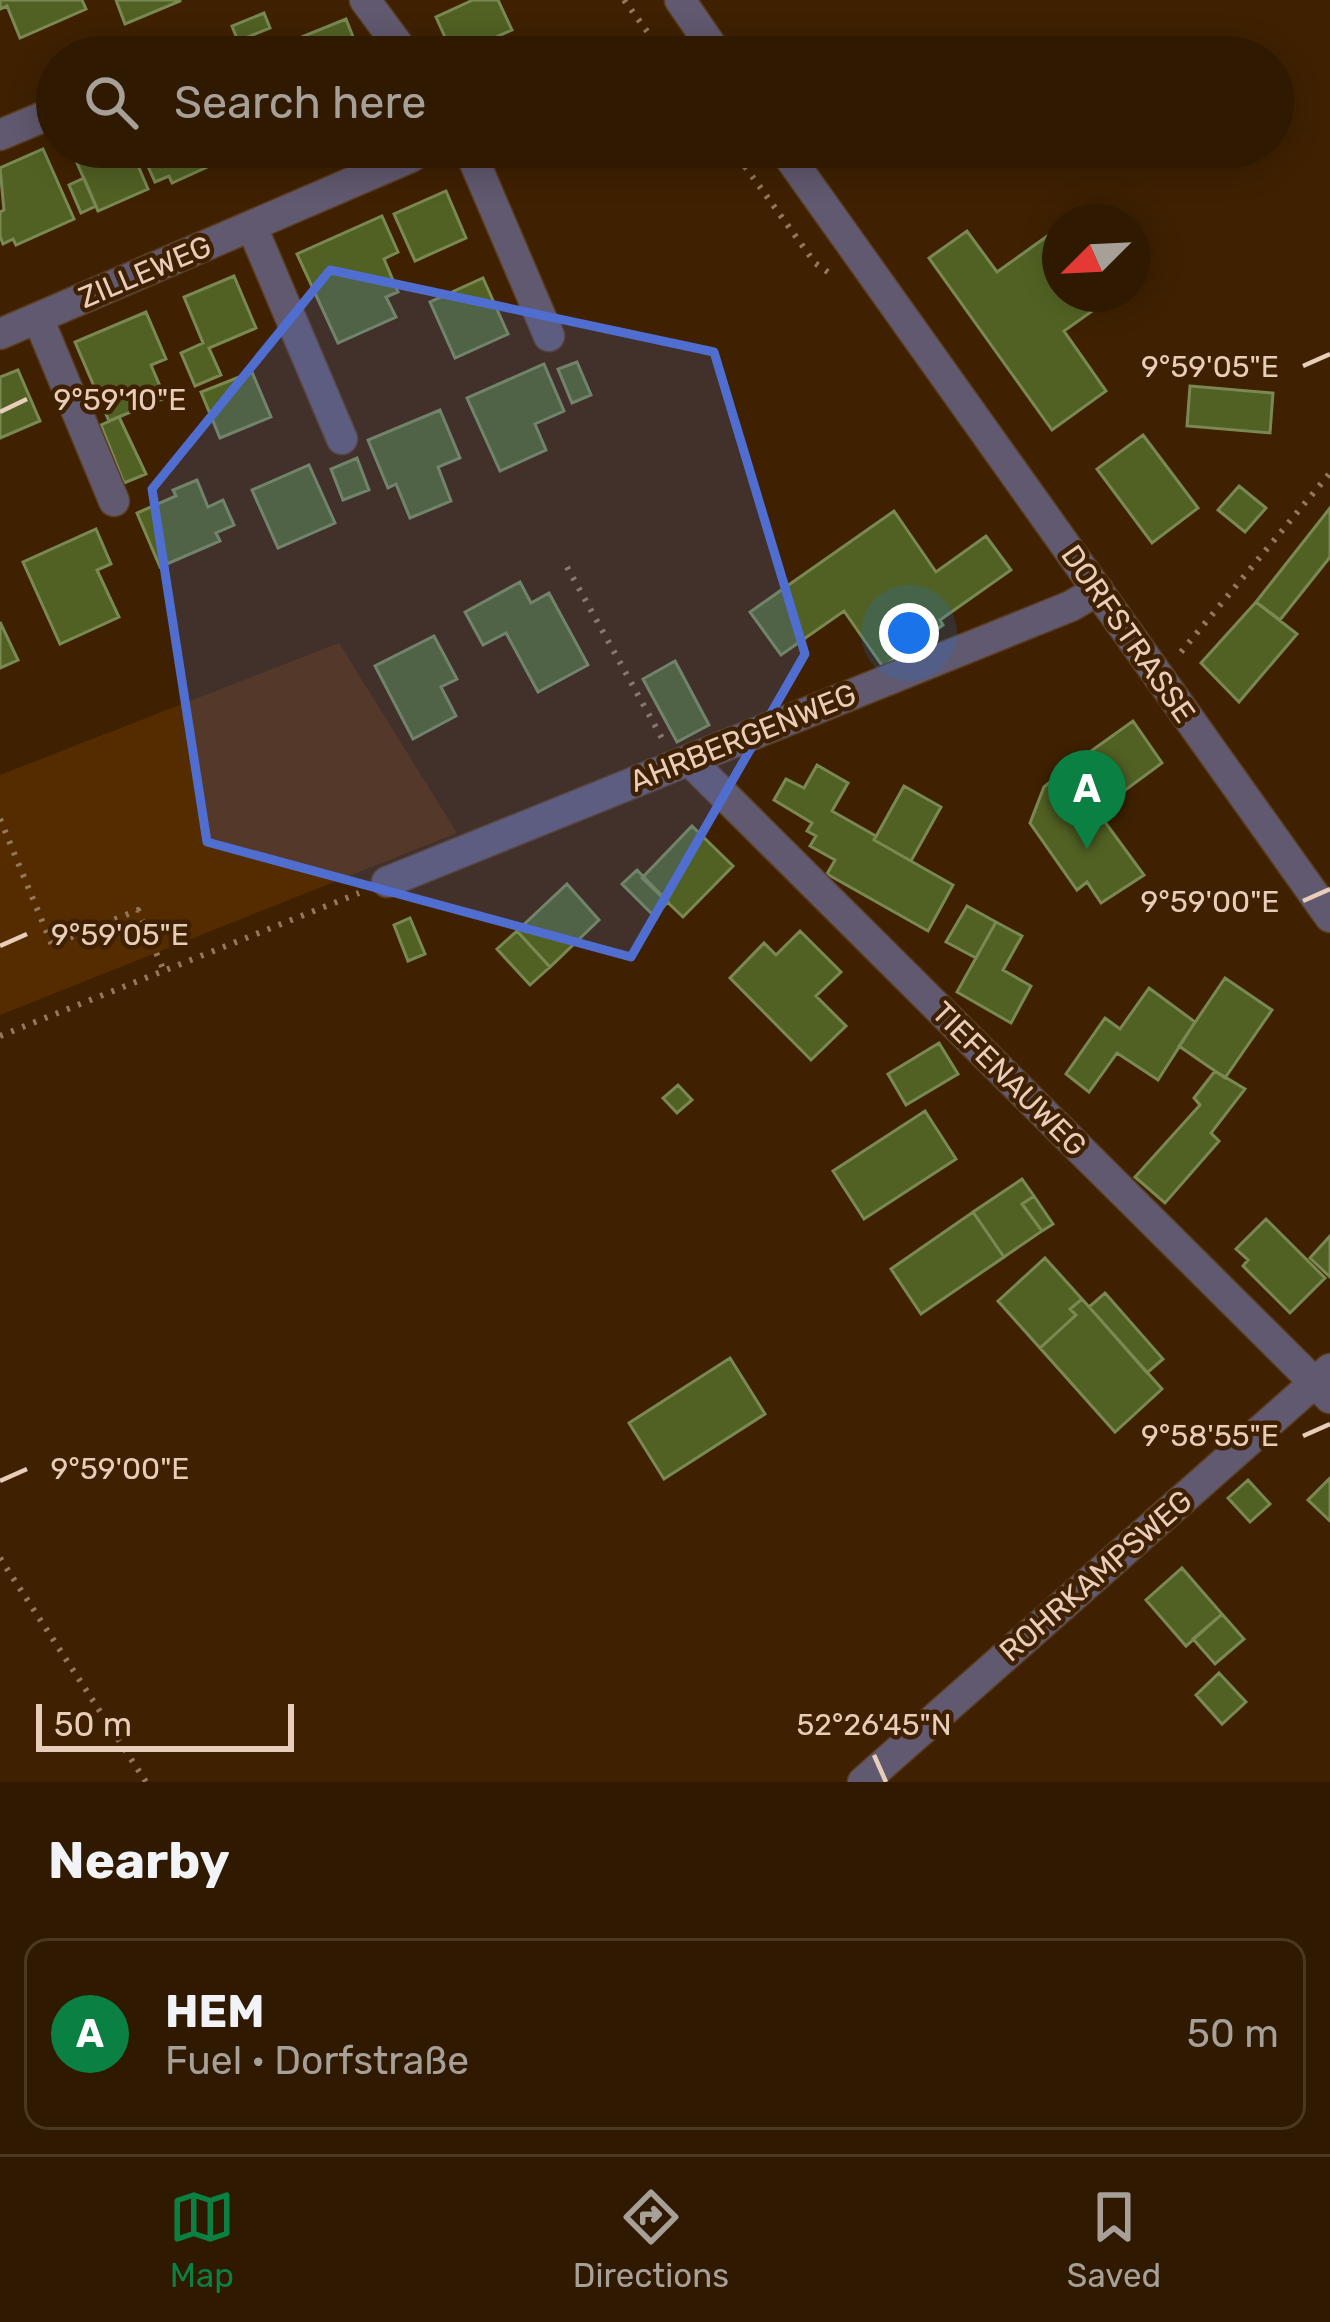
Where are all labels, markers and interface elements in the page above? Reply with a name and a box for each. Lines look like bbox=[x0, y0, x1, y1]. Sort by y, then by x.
search box bbox=[36, 36, 1294, 168]
icon: search bbox=[78, 69, 144, 135]
text: Search here bbox=[174, 76, 426, 129]
north arrow bbox=[1042, 204, 1150, 312]
street label: ZILLEWEG bbox=[73, 228, 217, 316]
text: 9°59'05"E bbox=[1141, 349, 1279, 385]
text: 9°59'10"E bbox=[54, 382, 186, 418]
street label: DORFSTRASSE bbox=[1053, 538, 1203, 730]
your location bbox=[879, 603, 939, 663]
street label: AHRBERGENWEG bbox=[625, 676, 861, 800]
pin: A bbox=[1048, 750, 1126, 849]
text: 9°59'00"E bbox=[1140, 884, 1280, 920]
text: 9°59'05"E bbox=[51, 917, 189, 953]
street label: TIEFENAUWEG bbox=[924, 994, 1094, 1164]
text: 9°58'55"E bbox=[1141, 1418, 1279, 1454]
text: 9°59'00"E bbox=[50, 1451, 190, 1487]
street label: ROHRKAMPSWEG bbox=[992, 1483, 1200, 1669]
scale bar bbox=[36, 1698, 294, 1751]
text: 50 m bbox=[54, 1705, 132, 1744]
text: 52°26'45"N bbox=[796, 1707, 952, 1743]
text: Nearby bbox=[48, 1830, 230, 1891]
text: HEM bbox=[165, 1985, 265, 2038]
text: A bbox=[76, 2011, 104, 2057]
text: 50 m bbox=[1187, 2011, 1279, 2057]
text: Fuel · Dorfstraße bbox=[165, 2038, 469, 2084]
tab: Map bbox=[169, 2184, 235, 2295]
tab: Directions bbox=[573, 2184, 729, 2295]
tab: Saved bbox=[1067, 2184, 1161, 2295]

